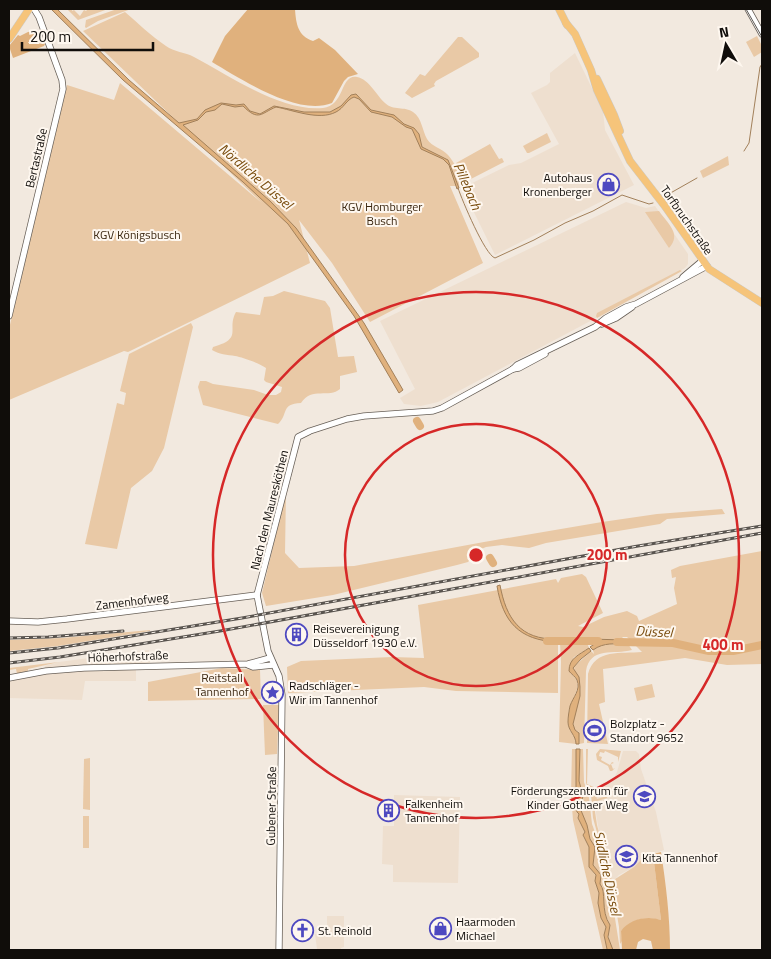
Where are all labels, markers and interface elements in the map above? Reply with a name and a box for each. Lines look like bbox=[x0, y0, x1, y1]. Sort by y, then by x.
scale bar bbox=[22, 20, 154, 52]
north arrow bbox=[701, 20, 751, 70]
text: N bbox=[717, 21, 730, 43]
text: 200 m bbox=[30, 25, 71, 48]
street label: Bertastraße bbox=[20, 126, 52, 190]
water label: Nördliche Düssel bbox=[214, 138, 299, 215]
water label: Pillebach bbox=[449, 159, 488, 214]
place label: Autohaus Kronenberger bbox=[523, 168, 592, 201]
shop icon: Autohaus Kronenberger bbox=[596, 172, 620, 196]
street label: Torfbruchstraße bbox=[656, 181, 718, 259]
park label: KGV Homburger Busch bbox=[341, 197, 423, 230]
park label: KGV Königsbusch bbox=[93, 225, 181, 244]
street label: Nach den Mauresköthen bbox=[245, 448, 293, 572]
text: 200 m bbox=[586, 543, 628, 566]
centre of rings bbox=[467, 546, 485, 564]
street label: Zamenhofweg bbox=[95, 587, 169, 615]
place label: Reisevereinigung Düsseldorf 1930 e.V. bbox=[313, 619, 417, 652]
water label: Düssel bbox=[635, 620, 675, 643]
building icon: Reisevereinigung Düsseldorf 1930 e.V. bbox=[285, 623, 309, 647]
text: 400 m bbox=[702, 633, 744, 656]
street label: Höherhofstraße bbox=[87, 645, 169, 667]
park label: Reitstall Tannenhof bbox=[195, 668, 249, 701]
place label: Radschläger - Wir im Tannenhof bbox=[289, 676, 378, 709]
place icon: Radschläger - Wir im Tannenhof bbox=[261, 680, 285, 704]
place label: Bolzplatz - Standort 9652 bbox=[610, 714, 684, 747]
sports icon: Bolzplatz - Standort 9652 bbox=[582, 718, 606, 742]
street label: Gubener Straße bbox=[261, 766, 281, 846]
place label: Förderungszentrum für Kinder Gothaer Weg bbox=[511, 781, 628, 814]
school or university icon: Förderungszentrum für Kinder Gothaer Weg bbox=[632, 785, 656, 809]
place label: Falkenheim Tannenhof bbox=[405, 794, 463, 827]
building icon: Falkenheim Tannenhof bbox=[377, 798, 401, 822]
water label: Südliche Düssel bbox=[589, 829, 628, 919]
school or university icon: Kita Tannenhof bbox=[614, 845, 638, 869]
place label: Kita Tannenhof bbox=[642, 848, 718, 867]
place label: Haarmoden Michael bbox=[456, 912, 516, 945]
shop icon: Haarmoden Michael bbox=[428, 916, 452, 940]
church icon: St. Reinold bbox=[290, 918, 314, 942]
place label: St. Reinold bbox=[318, 921, 372, 940]

